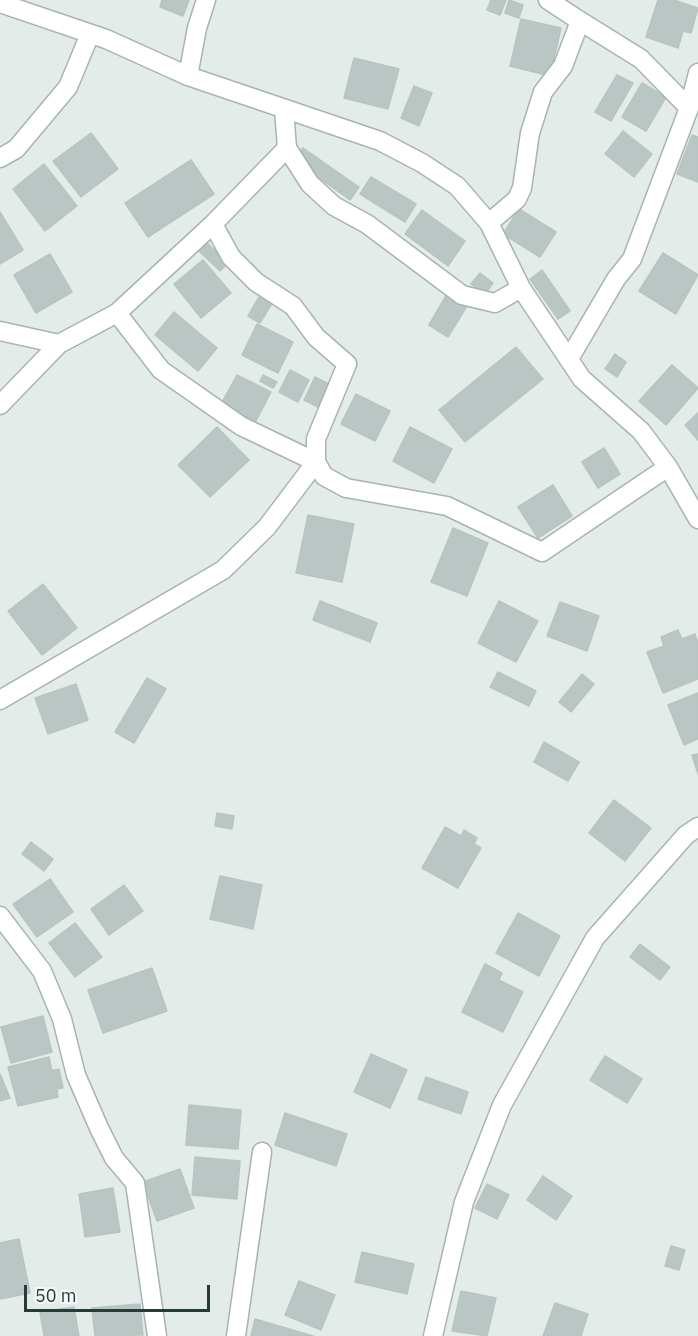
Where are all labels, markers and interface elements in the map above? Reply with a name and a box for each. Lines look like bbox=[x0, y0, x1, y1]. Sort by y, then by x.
scale bar bbox=[27, 1273, 213, 1311]
text: 50 m bbox=[35, 1284, 77, 1307]

